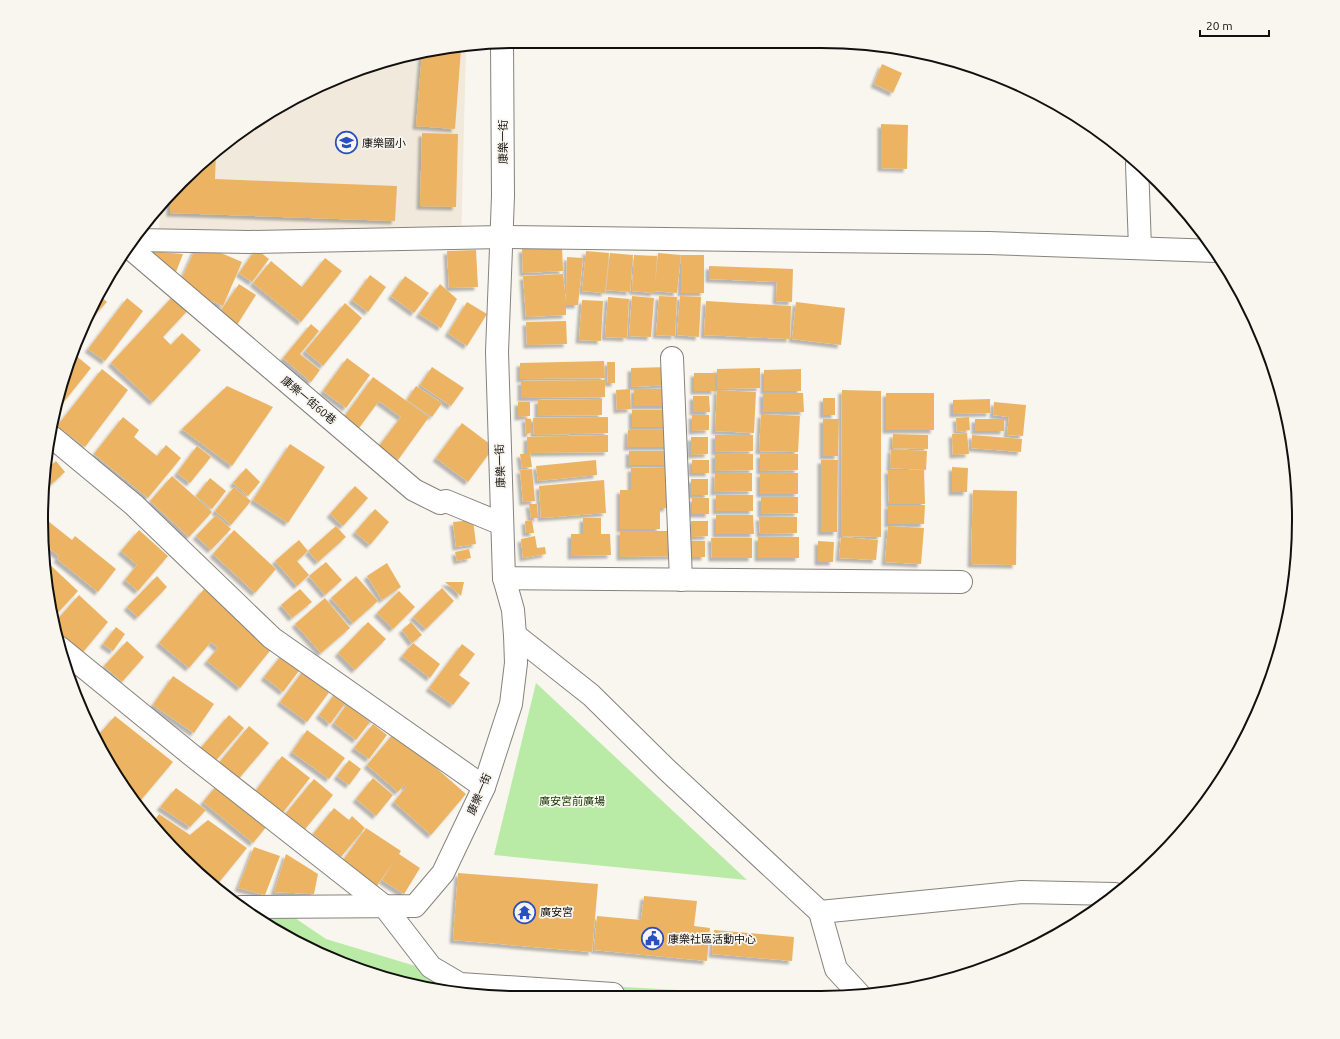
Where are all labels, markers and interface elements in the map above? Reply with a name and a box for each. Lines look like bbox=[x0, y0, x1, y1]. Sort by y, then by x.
scale bar bbox=[1200, 12, 1269, 38]
text: 20 m bbox=[1206, 19, 1233, 32]
street label: 康樂一街 bbox=[497, 120, 509, 164]
school or university icon: 康樂國小 bbox=[334, 130, 360, 156]
place label: 康樂國小 bbox=[362, 137, 406, 149]
street label: 康樂一街60巷 bbox=[279, 374, 339, 426]
street label: 康樂一街 bbox=[493, 444, 507, 488]
street label: 康樂一街 bbox=[465, 771, 493, 817]
park label: 廣安宮前廣場 bbox=[539, 795, 605, 807]
temple icon: 廣安宮 bbox=[512, 899, 538, 925]
place label: 廣安宮 bbox=[540, 906, 573, 918]
public building icon: 康樂社區活動中心 bbox=[639, 926, 665, 952]
place label: 康樂社區活動中心 bbox=[668, 933, 756, 945]

